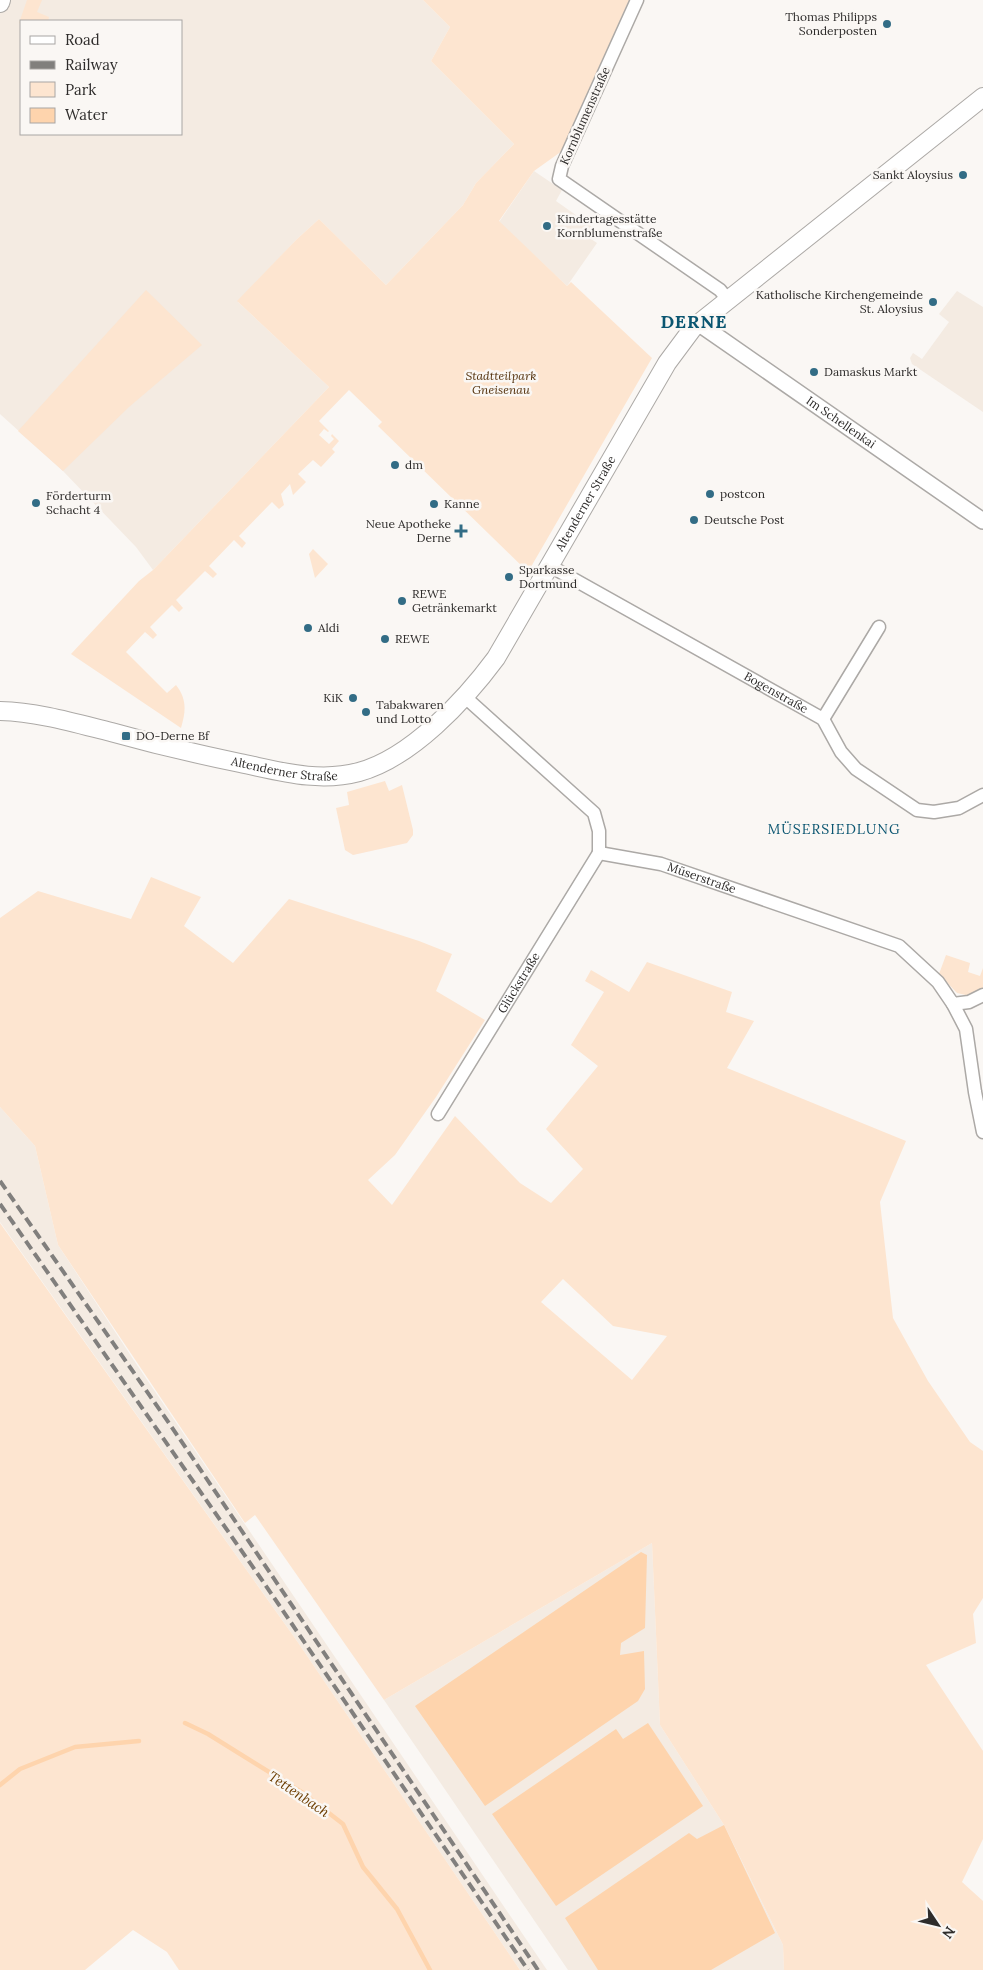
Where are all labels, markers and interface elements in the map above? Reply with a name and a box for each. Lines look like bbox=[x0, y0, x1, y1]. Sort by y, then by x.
place label: Thomas Philipps Sonderposten bbox=[785, 9, 877, 38]
marker: Thomas Philipps Sonderposten bbox=[881, 18, 893, 30]
legend bbox=[20, 20, 182, 135]
text: Road bbox=[65, 30, 100, 49]
text: Railway bbox=[65, 55, 118, 74]
street label: Kornblumenstraße bbox=[556, 64, 613, 167]
text: Park bbox=[65, 80, 96, 99]
text: Water bbox=[65, 105, 108, 124]
place label: Sankt Aloysius bbox=[873, 167, 953, 182]
marker: Sankt Aloysius bbox=[957, 169, 969, 181]
place label: Kindertagesstätte Kornblumenstraße bbox=[557, 211, 663, 240]
marker: Kindertagesstätte Kornblumenstraße bbox=[541, 220, 553, 232]
place label: Katholische Kirchengemeinde St. Aloysius bbox=[756, 287, 923, 316]
marker: Katholische Kirchengemeinde St. Aloysius bbox=[927, 296, 939, 308]
district label: DERNE bbox=[660, 310, 728, 333]
place label: Damaskus Markt bbox=[824, 364, 918, 379]
marker: Damaskus Markt bbox=[808, 366, 820, 378]
park label: Stadtteilpark Gneisenau bbox=[465, 368, 537, 397]
street label: Im Schellenkai bbox=[804, 393, 879, 451]
street label: Altenderner Straße bbox=[551, 453, 619, 555]
place label: dm bbox=[405, 457, 423, 472]
marker: dm bbox=[389, 459, 401, 471]
place label: postcon bbox=[720, 486, 765, 501]
place label: Förderturm Schacht 4 bbox=[46, 488, 111, 517]
marker: postcon bbox=[704, 488, 716, 500]
place label: Kanne bbox=[444, 496, 480, 511]
marker: Förderturm Schacht 4 bbox=[30, 497, 42, 509]
marker: Kanne bbox=[428, 498, 440, 510]
place label: Deutsche Post bbox=[704, 512, 785, 527]
marker: Deutsche Post bbox=[688, 514, 700, 526]
place label: Neue Apotheke Derne bbox=[366, 516, 451, 545]
marker: Neue Apotheke Derne bbox=[455, 525, 467, 537]
place label: Sparkasse Dortmund bbox=[519, 562, 577, 591]
marker: Sparkasse Dortmund bbox=[503, 571, 515, 583]
place label: REWE Getränkemarkt bbox=[412, 586, 497, 615]
marker: REWE Getränkemarkt bbox=[396, 595, 408, 607]
place label: Aldi bbox=[317, 620, 339, 635]
marker: Aldi bbox=[302, 622, 314, 634]
place label: REWE bbox=[395, 631, 429, 646]
marker: REWE bbox=[379, 633, 391, 645]
street label: Bogenstraße bbox=[741, 668, 811, 716]
place label: KiK bbox=[323, 690, 344, 705]
marker: KiK bbox=[347, 692, 359, 704]
place label: Tabakwaren und Lotto bbox=[376, 697, 444, 726]
marker: Tabakwaren und Lotto bbox=[360, 706, 372, 718]
place label: DO-Derne Bf bbox=[136, 728, 210, 743]
marker: DO-Derne Bf bbox=[120, 730, 132, 742]
street label: Altenderner Straße bbox=[229, 753, 339, 783]
district label: MÜSERSIEDLUNG bbox=[767, 820, 901, 838]
street label: Müserstraße bbox=[665, 859, 739, 896]
street label: Glückstraße bbox=[494, 949, 543, 1016]
water label: Tettenbach bbox=[265, 1767, 333, 1821]
north arrow bbox=[913, 1900, 963, 1950]
text: N bbox=[938, 1923, 959, 1942]

